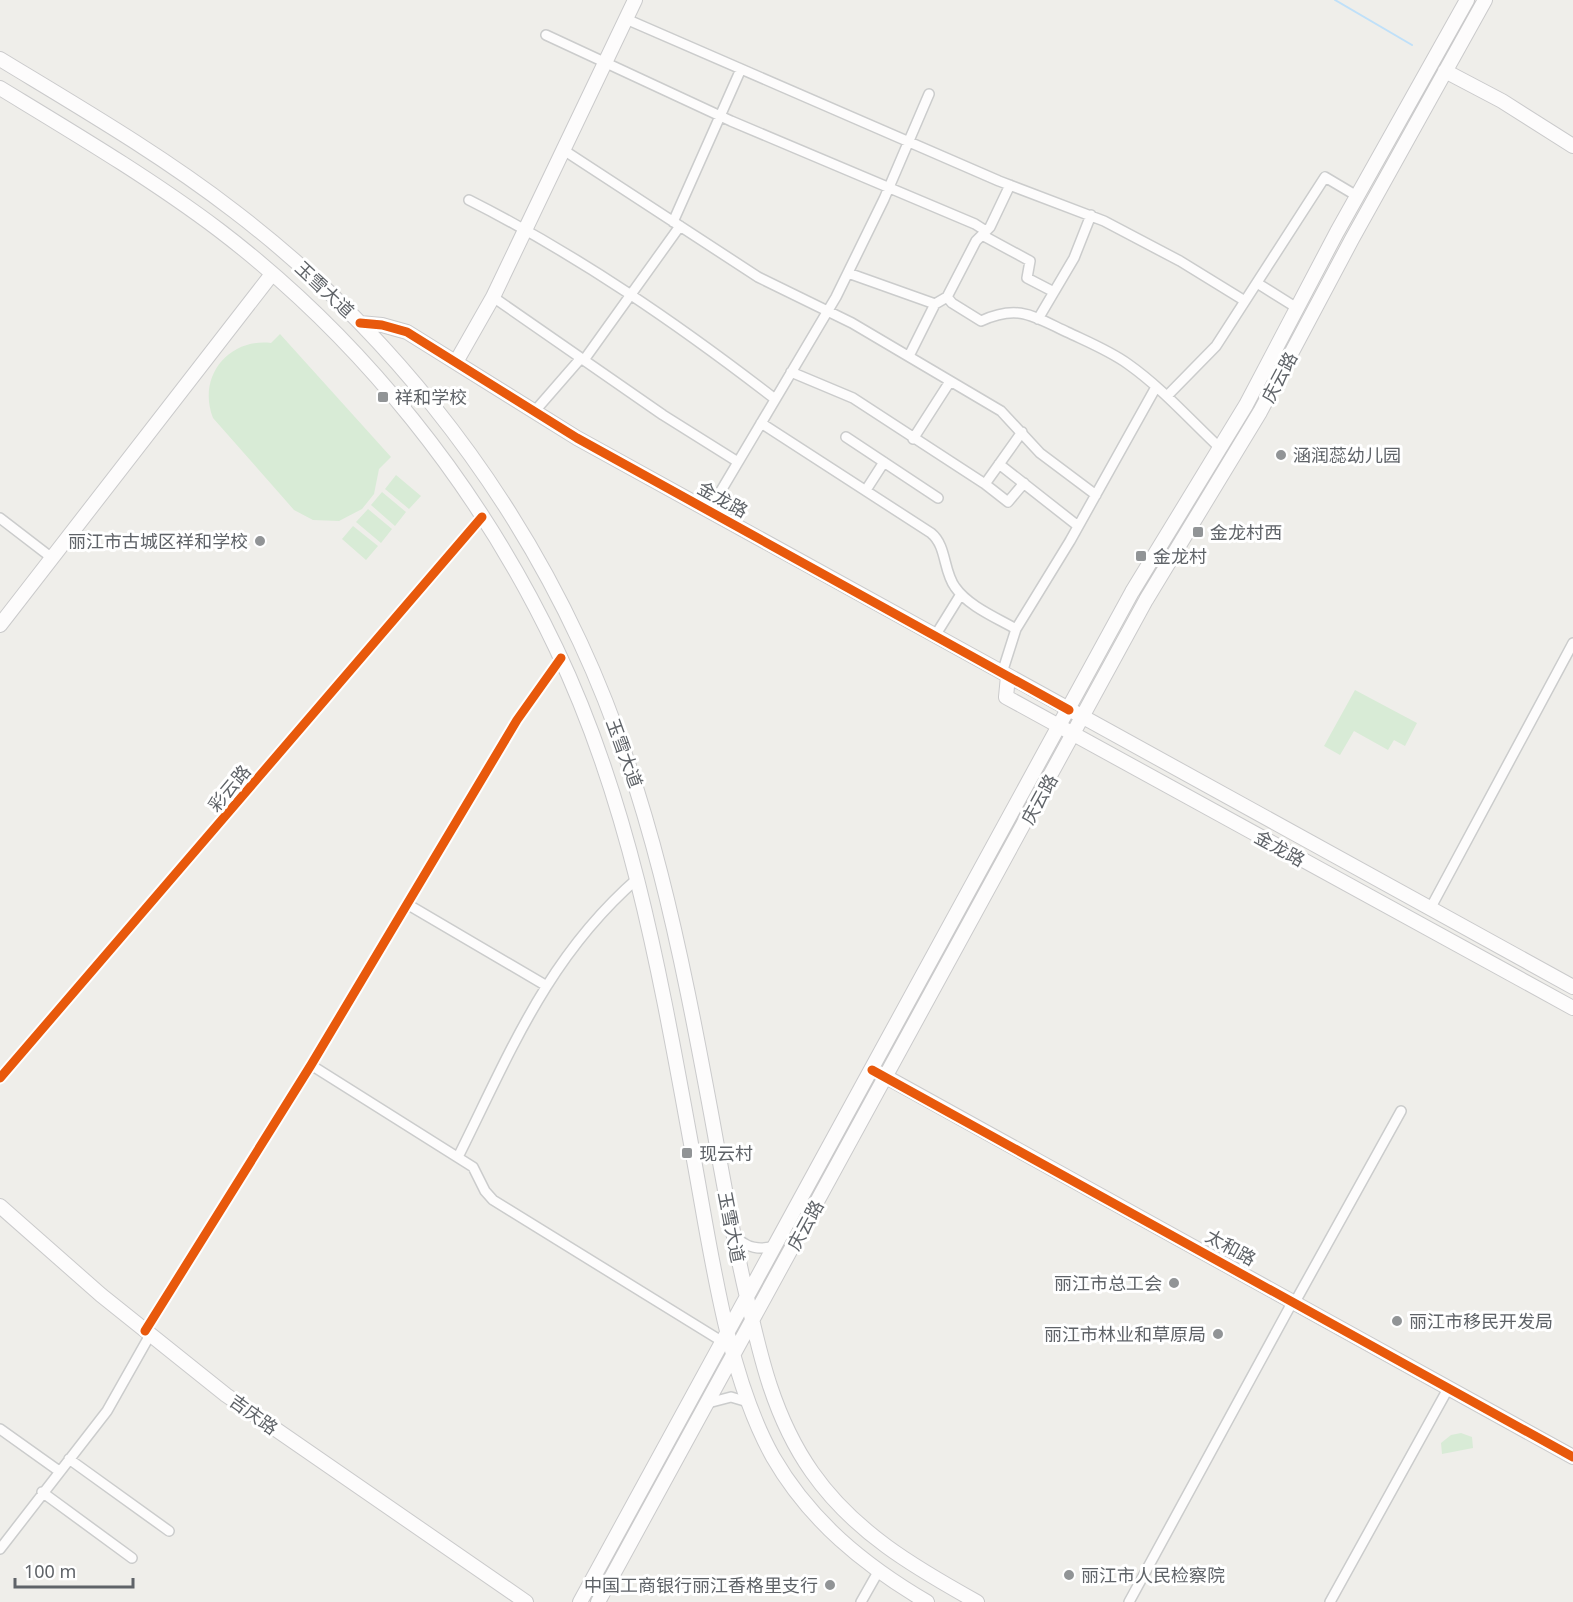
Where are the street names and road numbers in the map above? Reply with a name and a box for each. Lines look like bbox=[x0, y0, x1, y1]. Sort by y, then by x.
street label: 玉雪大道 bbox=[290, 256, 360, 322]
street label: 庆云路 bbox=[1256, 348, 1302, 406]
street label: 金龙路 bbox=[694, 475, 752, 523]
street label: 玉雪大道 bbox=[601, 715, 649, 791]
street label: 彩云路 bbox=[202, 760, 256, 816]
street label: 庆云路 bbox=[1015, 770, 1063, 828]
street label: 金龙路 bbox=[1251, 824, 1309, 872]
street label: 玉雪大道 bbox=[713, 1189, 751, 1265]
street label: 庆云路 bbox=[781, 1196, 829, 1254]
street label: 太和路 bbox=[1202, 1223, 1260, 1271]
street label: 吉庆路 bbox=[225, 1388, 283, 1440]

